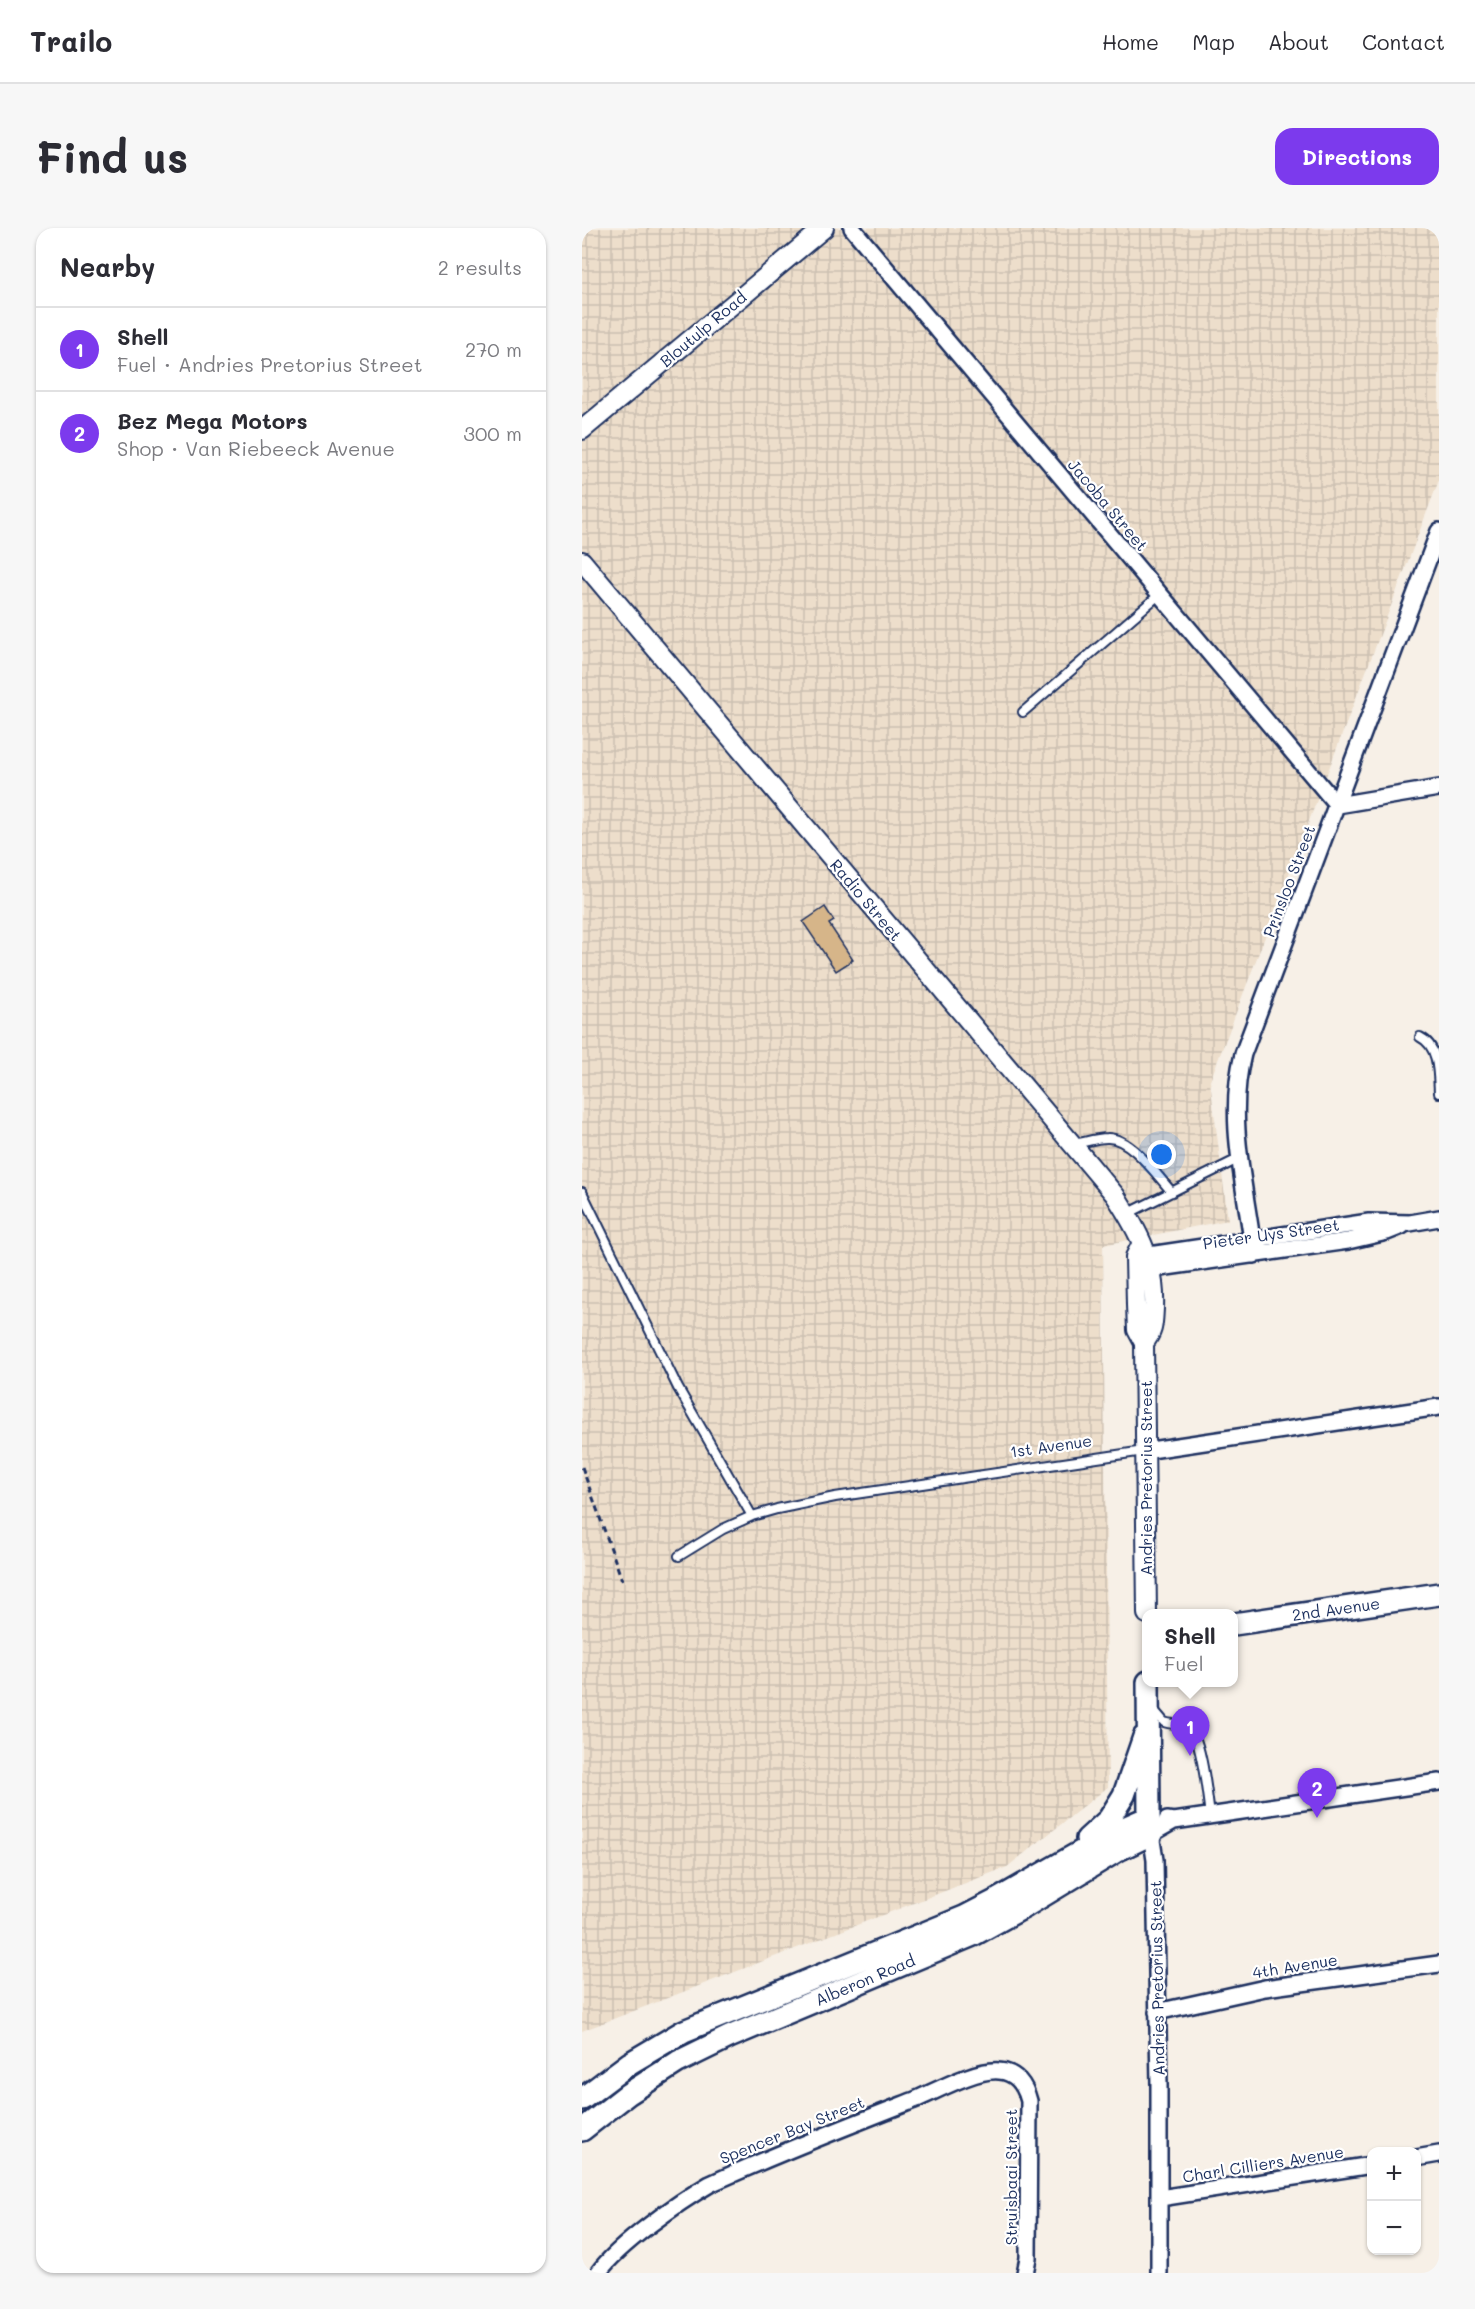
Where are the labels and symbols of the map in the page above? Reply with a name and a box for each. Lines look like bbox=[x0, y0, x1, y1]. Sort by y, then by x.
street label: Bloutulp Road bbox=[655, 286, 750, 371]
street label: Jacoba Street bbox=[1064, 454, 1153, 555]
street label: Prinsloo Street bbox=[1258, 822, 1320, 940]
street label: Radio Street bbox=[826, 854, 907, 945]
your location bbox=[1147, 1140, 1176, 1169]
street label: Pieter Uys Street bbox=[1201, 1214, 1340, 1253]
street label: Andries Pretorius Street bbox=[1135, 1380, 1156, 1576]
street label: 1st Avenue bbox=[1009, 1429, 1093, 1462]
street label: 2nd Avenue bbox=[1291, 1592, 1381, 1625]
pin: 1 bbox=[1170, 1706, 1210, 1756]
pin: 2 bbox=[1298, 1768, 1336, 1818]
street label: Andries Pretorius Street bbox=[1144, 1880, 1169, 2076]
street label: 4th Avenue bbox=[1251, 1948, 1339, 1983]
street label: Alberon Road bbox=[812, 1949, 918, 2010]
street label: Spencer Bay Street bbox=[716, 2091, 867, 2168]
street label: Struisbaai Street bbox=[1000, 2109, 1021, 2245]
street label: Charl Cilliers Avenue bbox=[1181, 2140, 1345, 2187]

